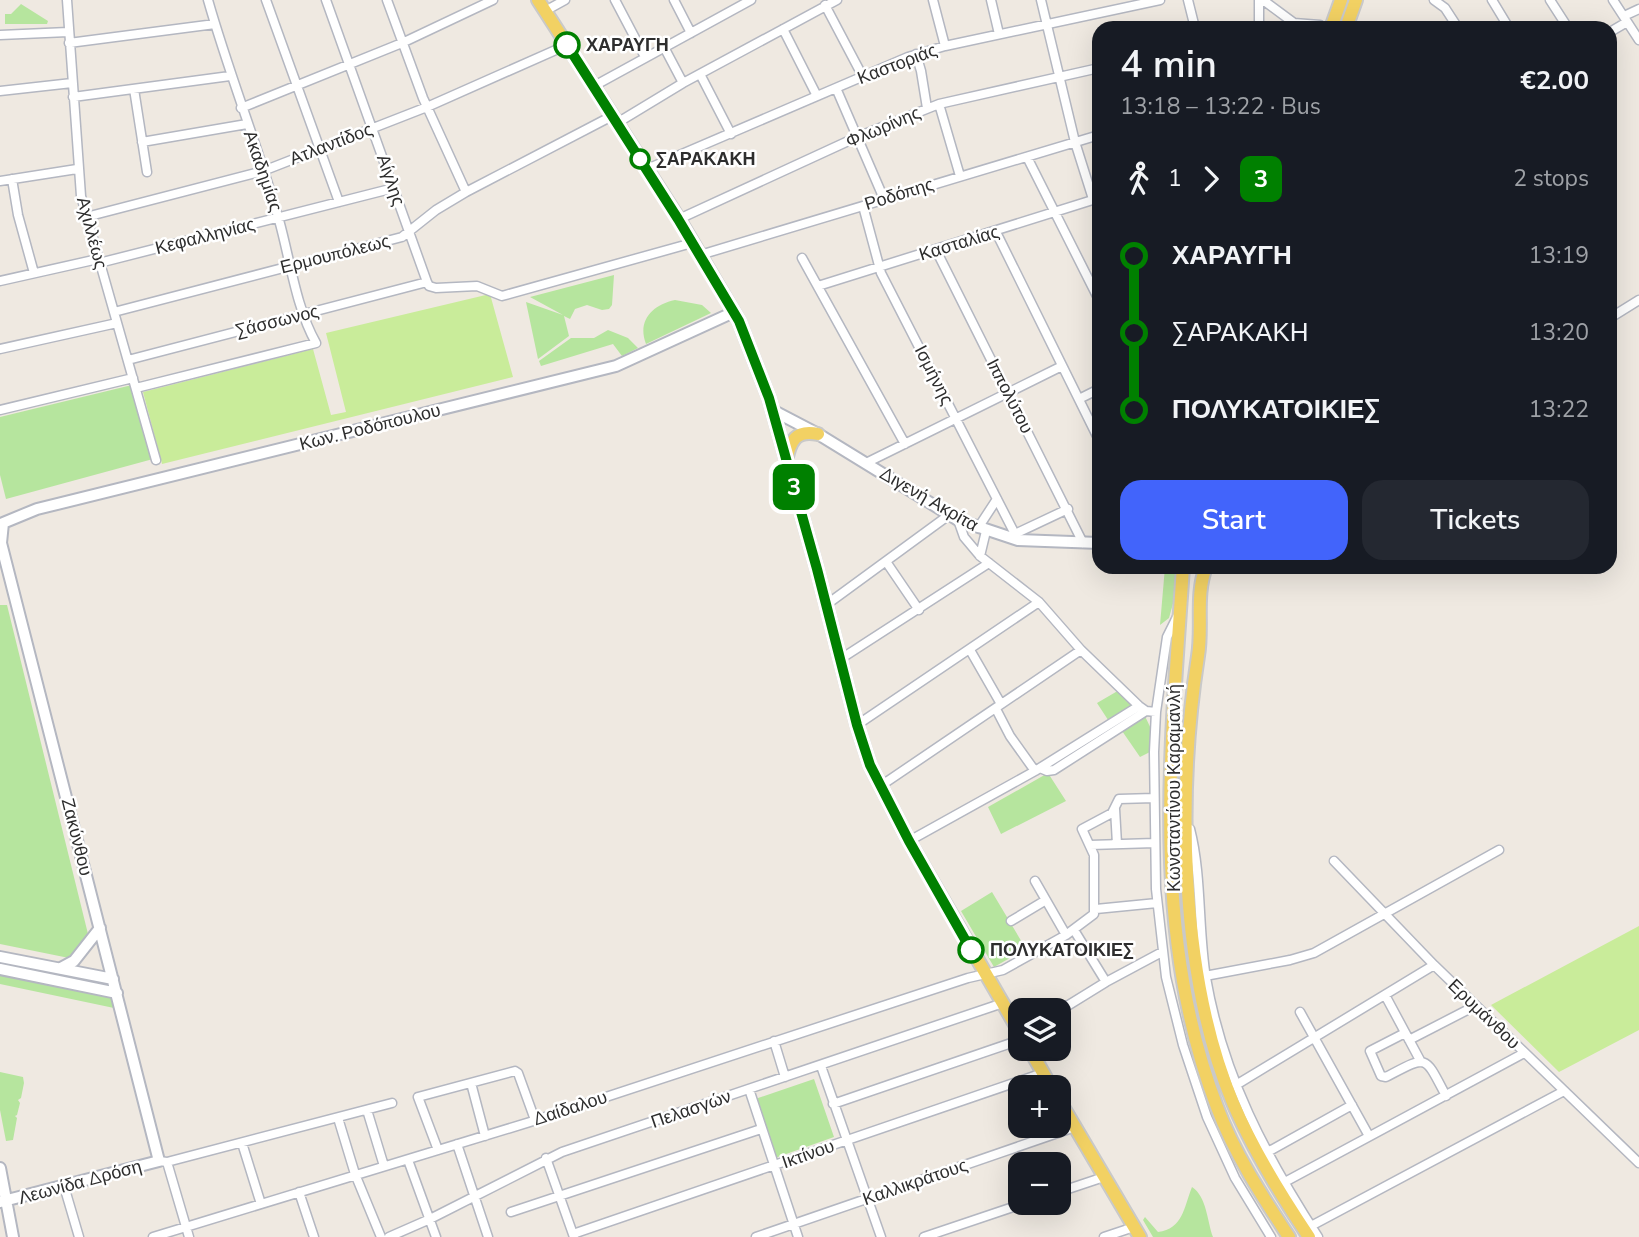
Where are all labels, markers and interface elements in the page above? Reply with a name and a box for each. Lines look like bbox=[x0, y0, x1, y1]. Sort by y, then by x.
marker: ΧΑΡΑΥΓΗ bbox=[554, 32, 580, 58]
place label: ΧΑΡΑΥΓΗ bbox=[586, 33, 669, 57]
street label: Καστοριάς bbox=[854, 38, 941, 90]
text: 4 min bbox=[1120, 39, 1217, 90]
text: €2.00 bbox=[1520, 63, 1589, 98]
text: 13:18 – 13:22 · Bus bbox=[1120, 91, 1321, 122]
street label: Φλωρίνης bbox=[842, 100, 924, 153]
street label: Ατλαντίδος bbox=[286, 117, 376, 171]
street label: Ακαδημίας bbox=[238, 127, 288, 215]
place label: ΣΑΡΑΚΑΚΗ bbox=[656, 147, 755, 171]
marker: ΣΑΡΑΚΑΚΗ bbox=[630, 149, 650, 169]
street label: Αίγλης bbox=[371, 151, 411, 209]
icon: walk bbox=[1120, 160, 1158, 198]
icon: forward bbox=[1192, 160, 1230, 198]
text: 1 bbox=[1168, 163, 1182, 194]
text: 3 bbox=[1254, 163, 1268, 195]
text: 2 stops bbox=[1513, 163, 1589, 194]
street label: Ροδόπης bbox=[861, 172, 937, 216]
street label: Αχιλλέως bbox=[71, 194, 113, 272]
street label: Κεφαλληνίας bbox=[153, 212, 258, 260]
street label: Κασταλίας bbox=[916, 219, 1002, 267]
street label: Ερμουπόλεως bbox=[278, 229, 393, 279]
text: ΧΑΡΑΥΓΗ bbox=[1172, 238, 1292, 273]
text: 13:19 bbox=[1529, 240, 1589, 271]
street label: Σάσσωνος bbox=[233, 299, 322, 343]
text: ΣΑΡΑΚΑΚΗ bbox=[1172, 315, 1309, 350]
text: 13:20 bbox=[1529, 317, 1589, 348]
street label: Ισμήνης bbox=[909, 341, 959, 409]
street label: Ιππολύτου bbox=[981, 354, 1039, 438]
text: ΠΟΛΥΚΑΤΟΙΚΙΕΣ bbox=[1172, 392, 1380, 427]
text: 13:22 bbox=[1529, 394, 1589, 425]
street label: Κων. Ροδόπουλου bbox=[297, 398, 443, 456]
street label: Διγενή Ακρίτα bbox=[875, 461, 983, 537]
line badge: 3 bbox=[771, 464, 817, 510]
text: 3 bbox=[787, 471, 801, 503]
button: Start bbox=[1120, 480, 1348, 560]
button: Tickets bbox=[1362, 480, 1589, 560]
street label: Κωνσταντίνου Καραμανλή bbox=[1162, 684, 1186, 892]
street label: Ζακύνθου bbox=[56, 796, 98, 878]
marker: ΠΟΛΥΚΑΤΟΙΚΙΕΣ bbox=[958, 937, 984, 963]
place label: ΠΟΛΥΚΑΤΟΙΚΙΕΣ bbox=[990, 938, 1134, 962]
street label: Ερυμάνθου bbox=[1443, 974, 1525, 1054]
map controls bbox=[1008, 998, 1071, 1215]
button: layers bbox=[1008, 998, 1071, 1061]
button: + bbox=[1008, 1075, 1071, 1138]
street label: Πελασγών bbox=[648, 1084, 734, 1134]
street label: Δαίδαλου bbox=[530, 1085, 610, 1131]
street label: Ικτίνου bbox=[779, 1134, 837, 1174]
button: − bbox=[1008, 1152, 1071, 1215]
street label: Καλλικράτους bbox=[859, 1153, 971, 1211]
street label: Λεωνίδα Δρόση bbox=[16, 1154, 144, 1210]

